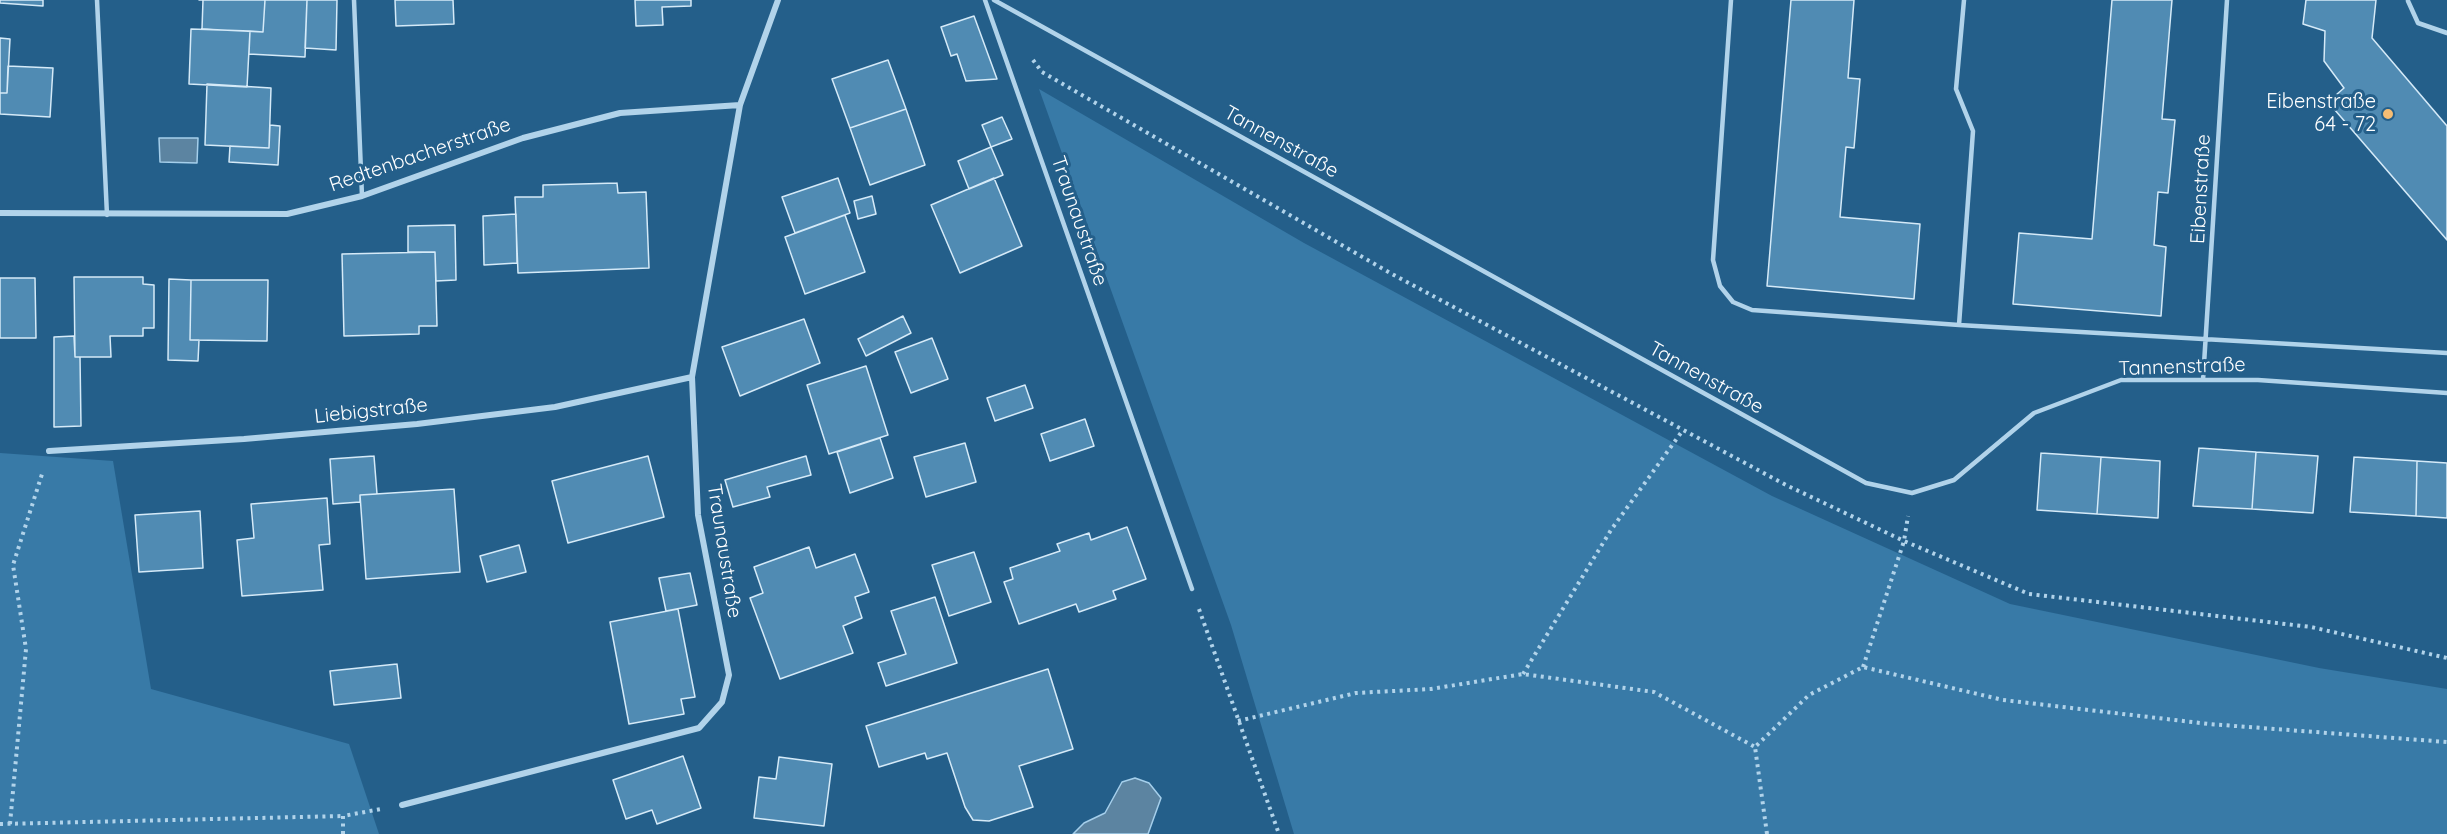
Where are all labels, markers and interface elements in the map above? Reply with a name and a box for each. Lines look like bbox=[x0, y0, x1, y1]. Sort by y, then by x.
place label: Eibenstraße 64 - 72 bbox=[2266, 90, 2376, 137]
street label: Tannenstraße bbox=[1219, 101, 1343, 183]
marker: Eibenstraße 64 - 72 bbox=[2381, 107, 2395, 121]
street label: Redtenbacherstraße bbox=[326, 113, 514, 197]
street label: Eibenstraße bbox=[2186, 134, 2216, 244]
street label: Traunaustraße bbox=[1046, 153, 1112, 289]
street label: Tannenstraße bbox=[1644, 337, 1768, 419]
street label: Tannenstraße bbox=[2118, 353, 2246, 381]
street label: Liebigstraße bbox=[313, 393, 429, 429]
street label: Traunaustraße bbox=[702, 482, 746, 620]

